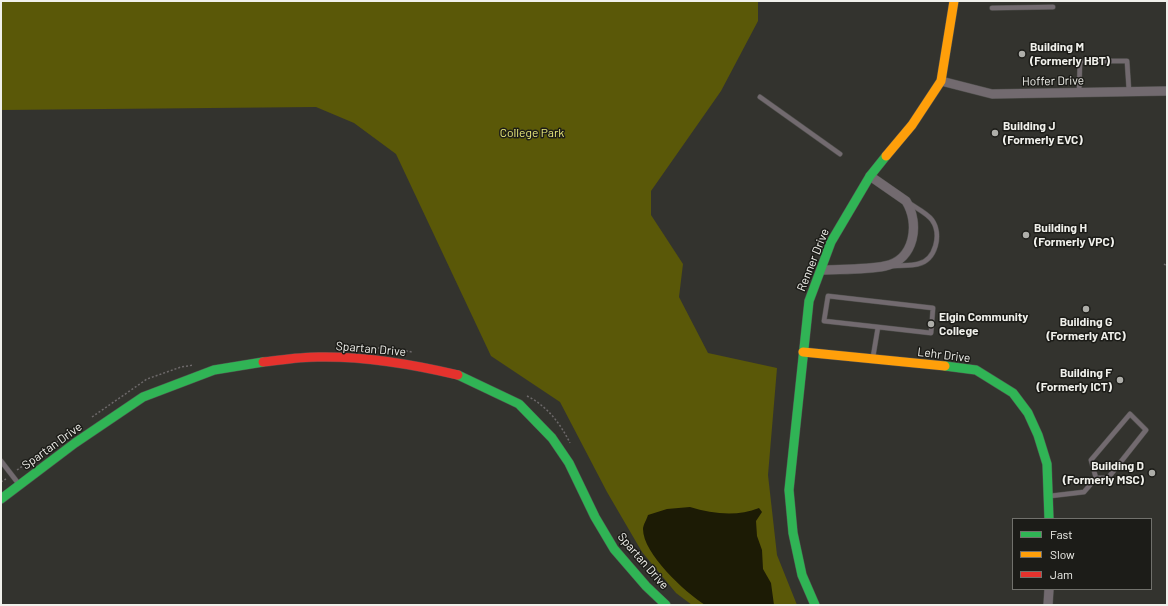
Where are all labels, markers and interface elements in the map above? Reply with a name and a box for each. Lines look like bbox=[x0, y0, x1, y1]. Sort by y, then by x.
place label: Building M (Formerly HBT) bbox=[1030, 40, 1110, 68]
marker: Building M (Formerly HBT) bbox=[1017, 49, 1027, 59]
street label: Hoffer Drive bbox=[1022, 73, 1084, 89]
place label: Building J (Formerly EVC) bbox=[1003, 119, 1083, 147]
park label: College Park bbox=[500, 126, 564, 140]
marker: Building J (Formerly EVC) bbox=[990, 128, 1000, 138]
place label: Building H (Formerly VPC) bbox=[1034, 221, 1114, 249]
street label: Renner Drive bbox=[794, 226, 832, 294]
marker: Building H (Formerly VPC) bbox=[1021, 230, 1031, 240]
marker: Building G (Formerly ATC) bbox=[1081, 304, 1091, 314]
place label: Elgin Community College bbox=[939, 310, 1028, 338]
place label: Building G (Formerly ATC) bbox=[1046, 315, 1126, 343]
marker: Elgin Community College bbox=[926, 319, 936, 329]
street label: Spartan Drive bbox=[335, 339, 407, 359]
street label: Lehr Drive bbox=[917, 345, 971, 365]
place label: Building F (Formerly ICT) bbox=[1036, 366, 1112, 394]
marker: Building F (Formerly ICT) bbox=[1115, 375, 1125, 385]
street label: Spartan Drive bbox=[19, 419, 85, 473]
place label: Building D (Formerly MSC) bbox=[1063, 459, 1144, 487]
marker: Building D (Formerly MSC) bbox=[1147, 468, 1157, 478]
legend bbox=[1012, 518, 1152, 590]
text: Fast bbox=[1050, 527, 1073, 541]
street label: Spartan Drive bbox=[614, 530, 672, 592]
text: Slow bbox=[1050, 547, 1075, 561]
text: Jam bbox=[1050, 567, 1073, 581]

